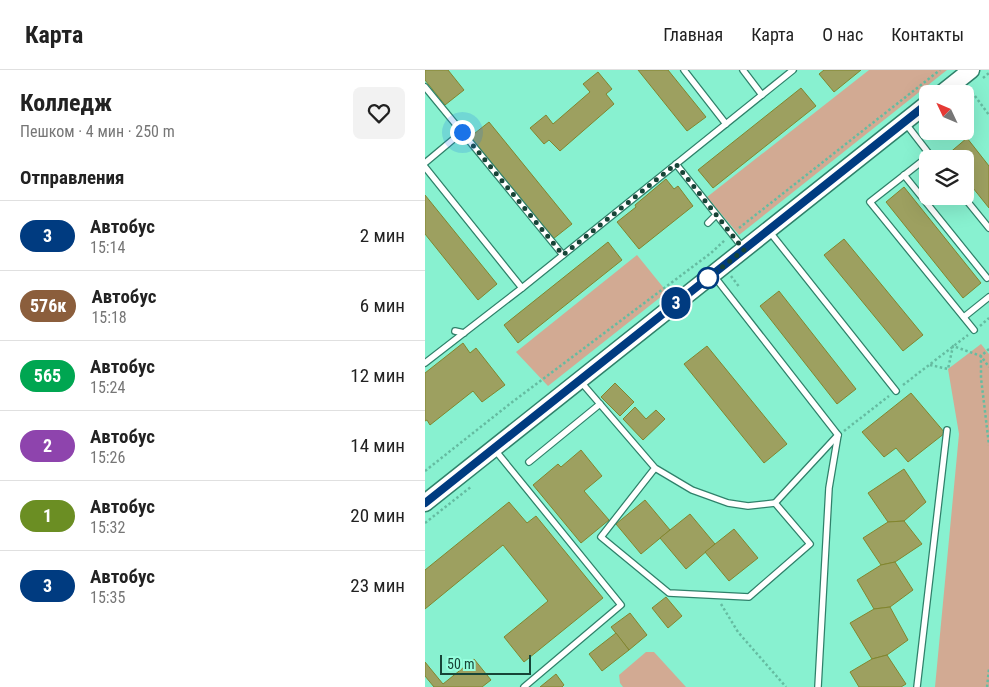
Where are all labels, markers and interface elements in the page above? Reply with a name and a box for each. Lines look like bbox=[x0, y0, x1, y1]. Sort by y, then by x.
text: Карта bbox=[25, 21, 83, 49]
text: Главная bbox=[663, 24, 723, 45]
text: Карта bbox=[751, 24, 794, 45]
text: О нас bbox=[822, 24, 863, 45]
text: Контакты bbox=[891, 24, 964, 45]
north arrow bbox=[919, 85, 974, 140]
map controls bbox=[919, 85, 974, 205]
button: heart bbox=[353, 87, 405, 139]
text: Колледж bbox=[20, 89, 112, 117]
your location bbox=[450, 120, 475, 145]
text: Пешком · 4 мин · 250 m bbox=[20, 122, 175, 141]
button: layers bbox=[919, 150, 974, 205]
text: Отправления bbox=[20, 166, 124, 189]
text: Автобус bbox=[90, 215, 155, 238]
text: 2 мин bbox=[360, 224, 405, 247]
text: 3 bbox=[43, 225, 52, 246]
text: 15:14 bbox=[90, 238, 125, 257]
unlabelled marker bbox=[697, 267, 719, 289]
text: Автобус bbox=[91, 285, 156, 308]
line badge: 3 bbox=[660, 287, 692, 319]
text: 3 bbox=[671, 292, 681, 313]
text: 6 мин bbox=[360, 294, 405, 317]
text: 576к bbox=[30, 295, 66, 316]
text: 15:18 bbox=[91, 308, 127, 327]
text: Автобус bbox=[90, 355, 155, 378]
text: 12 мин bbox=[350, 364, 405, 387]
text: 565 bbox=[34, 365, 61, 386]
text: 15:24 bbox=[90, 378, 125, 397]
text: Автобус bbox=[90, 425, 155, 448]
text: 14 мин bbox=[350, 434, 405, 457]
text: 2 bbox=[43, 435, 52, 456]
text: 15:26 bbox=[90, 448, 125, 467]
text: Автобус bbox=[90, 495, 155, 518]
text: 20 мин bbox=[350, 504, 405, 527]
text: 1 bbox=[43, 505, 52, 526]
text: 15:32 bbox=[90, 518, 125, 537]
text: Автобус bbox=[90, 565, 155, 588]
text: 23 мин bbox=[350, 574, 405, 597]
text: 3 bbox=[43, 575, 52, 596]
text: 15:35 bbox=[90, 588, 125, 607]
scale bar bbox=[440, 652, 531, 675]
text: 50 m bbox=[447, 656, 475, 672]

